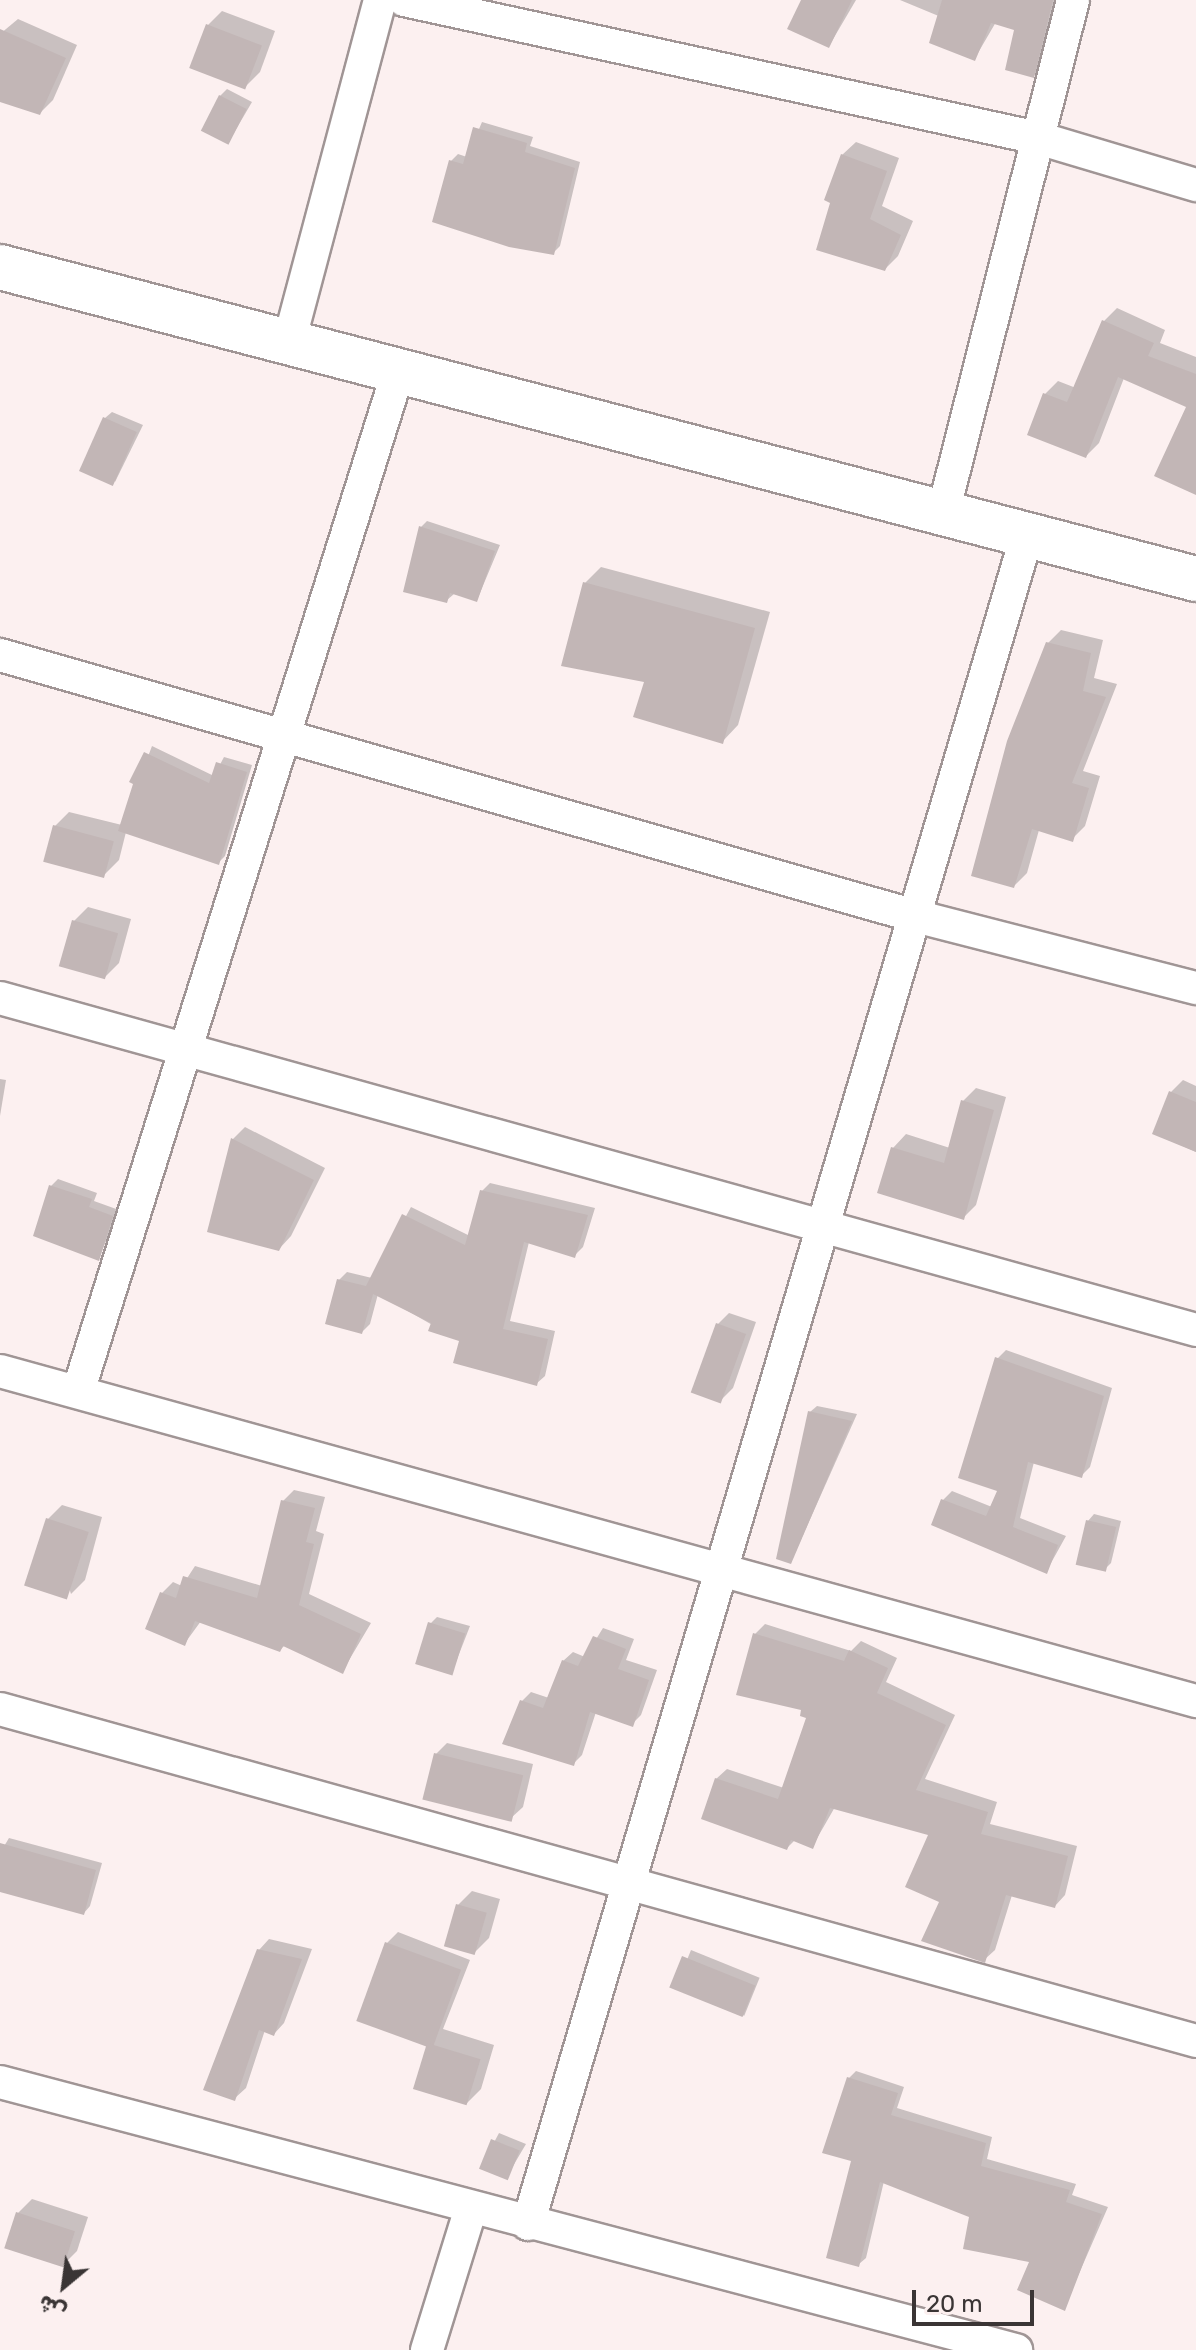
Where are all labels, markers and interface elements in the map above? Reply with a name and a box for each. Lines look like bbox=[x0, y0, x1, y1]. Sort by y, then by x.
north arrow bbox=[24, 2246, 104, 2326]
scale bar bbox=[916, 2274, 1038, 2324]
text: ش bbox=[33, 2289, 71, 2326]
text: 20 m bbox=[926, 2290, 983, 2318]

